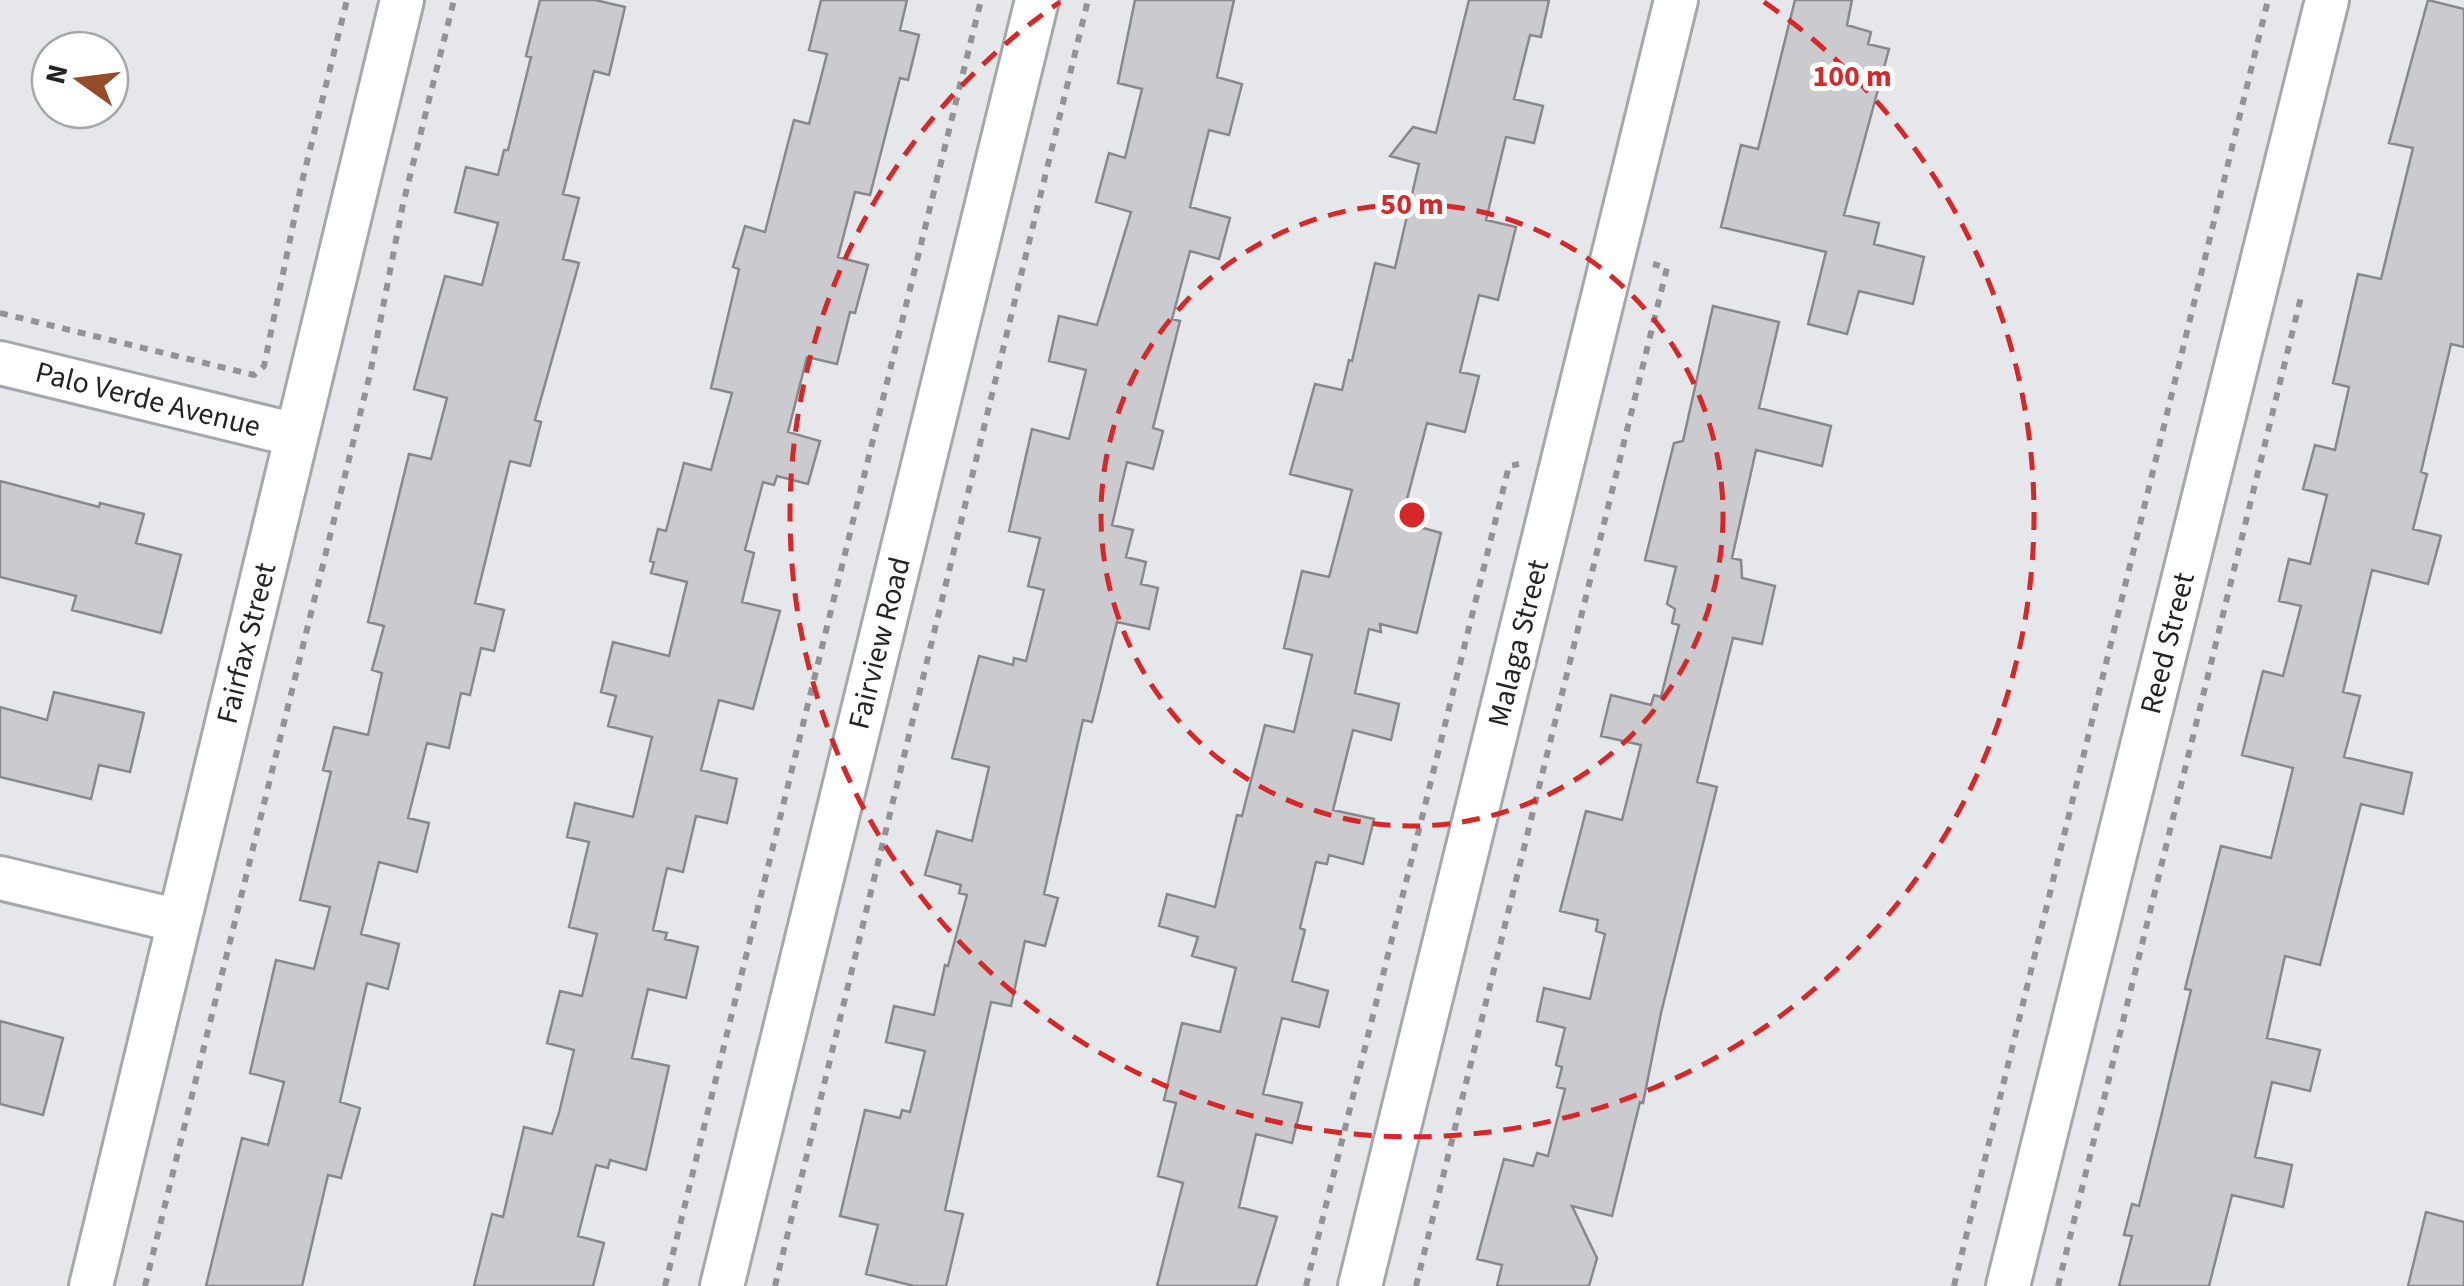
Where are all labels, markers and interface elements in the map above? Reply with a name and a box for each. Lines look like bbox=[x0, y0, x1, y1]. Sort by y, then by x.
north arrow bbox=[30, 30, 130, 130]
text: 100 m bbox=[1812, 55, 1892, 98]
text: N bbox=[35, 60, 78, 88]
text: 50 m bbox=[1380, 183, 1444, 226]
street label: Palo Verde Avenue bbox=[31, 351, 265, 448]
centre of rings bbox=[1394, 497, 1430, 533]
street label: Fairview Road bbox=[837, 553, 922, 734]
street label: Malaga Street bbox=[1477, 555, 1560, 731]
street label: Fairfax Street bbox=[206, 558, 287, 728]
street label: Reed Street bbox=[2129, 568, 2206, 718]

